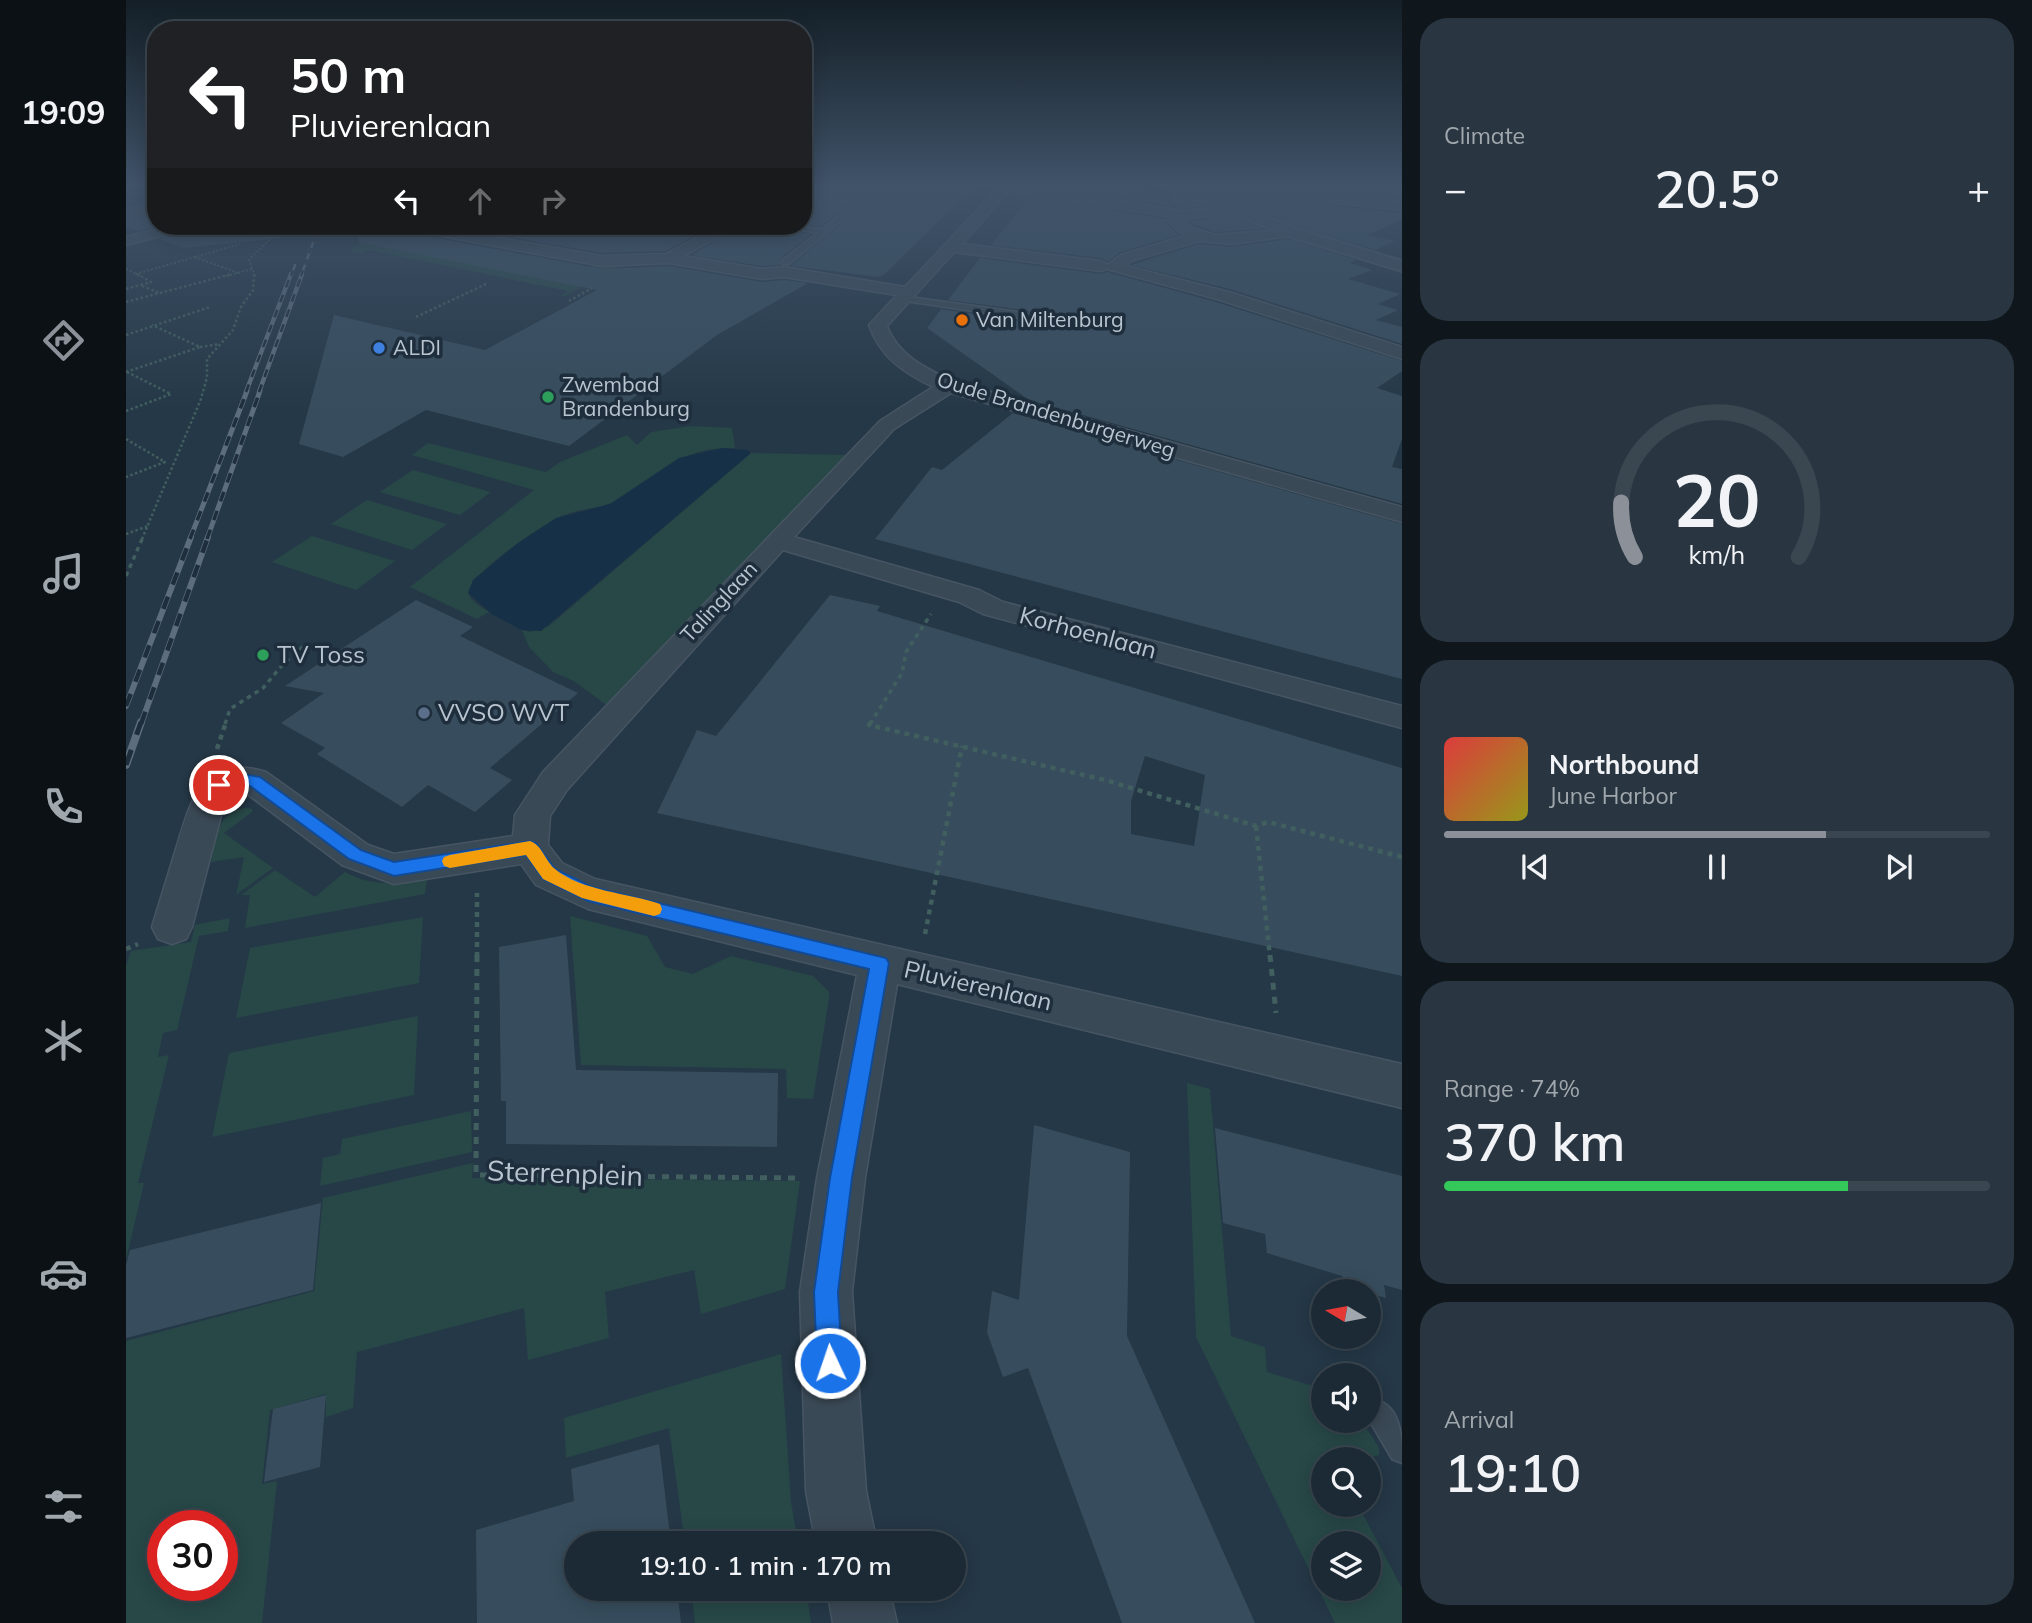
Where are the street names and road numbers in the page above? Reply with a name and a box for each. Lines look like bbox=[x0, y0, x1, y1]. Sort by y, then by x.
street label: Oude Brandenburgerweg bbox=[934, 365, 1178, 463]
street label: Talinglaan bbox=[674, 555, 762, 647]
street label: Korhoenlaan bbox=[1016, 599, 1160, 665]
street label: Pluvierenlaan bbox=[901, 953, 1055, 1017]
street label: Sterrenplein bbox=[487, 1152, 644, 1193]

